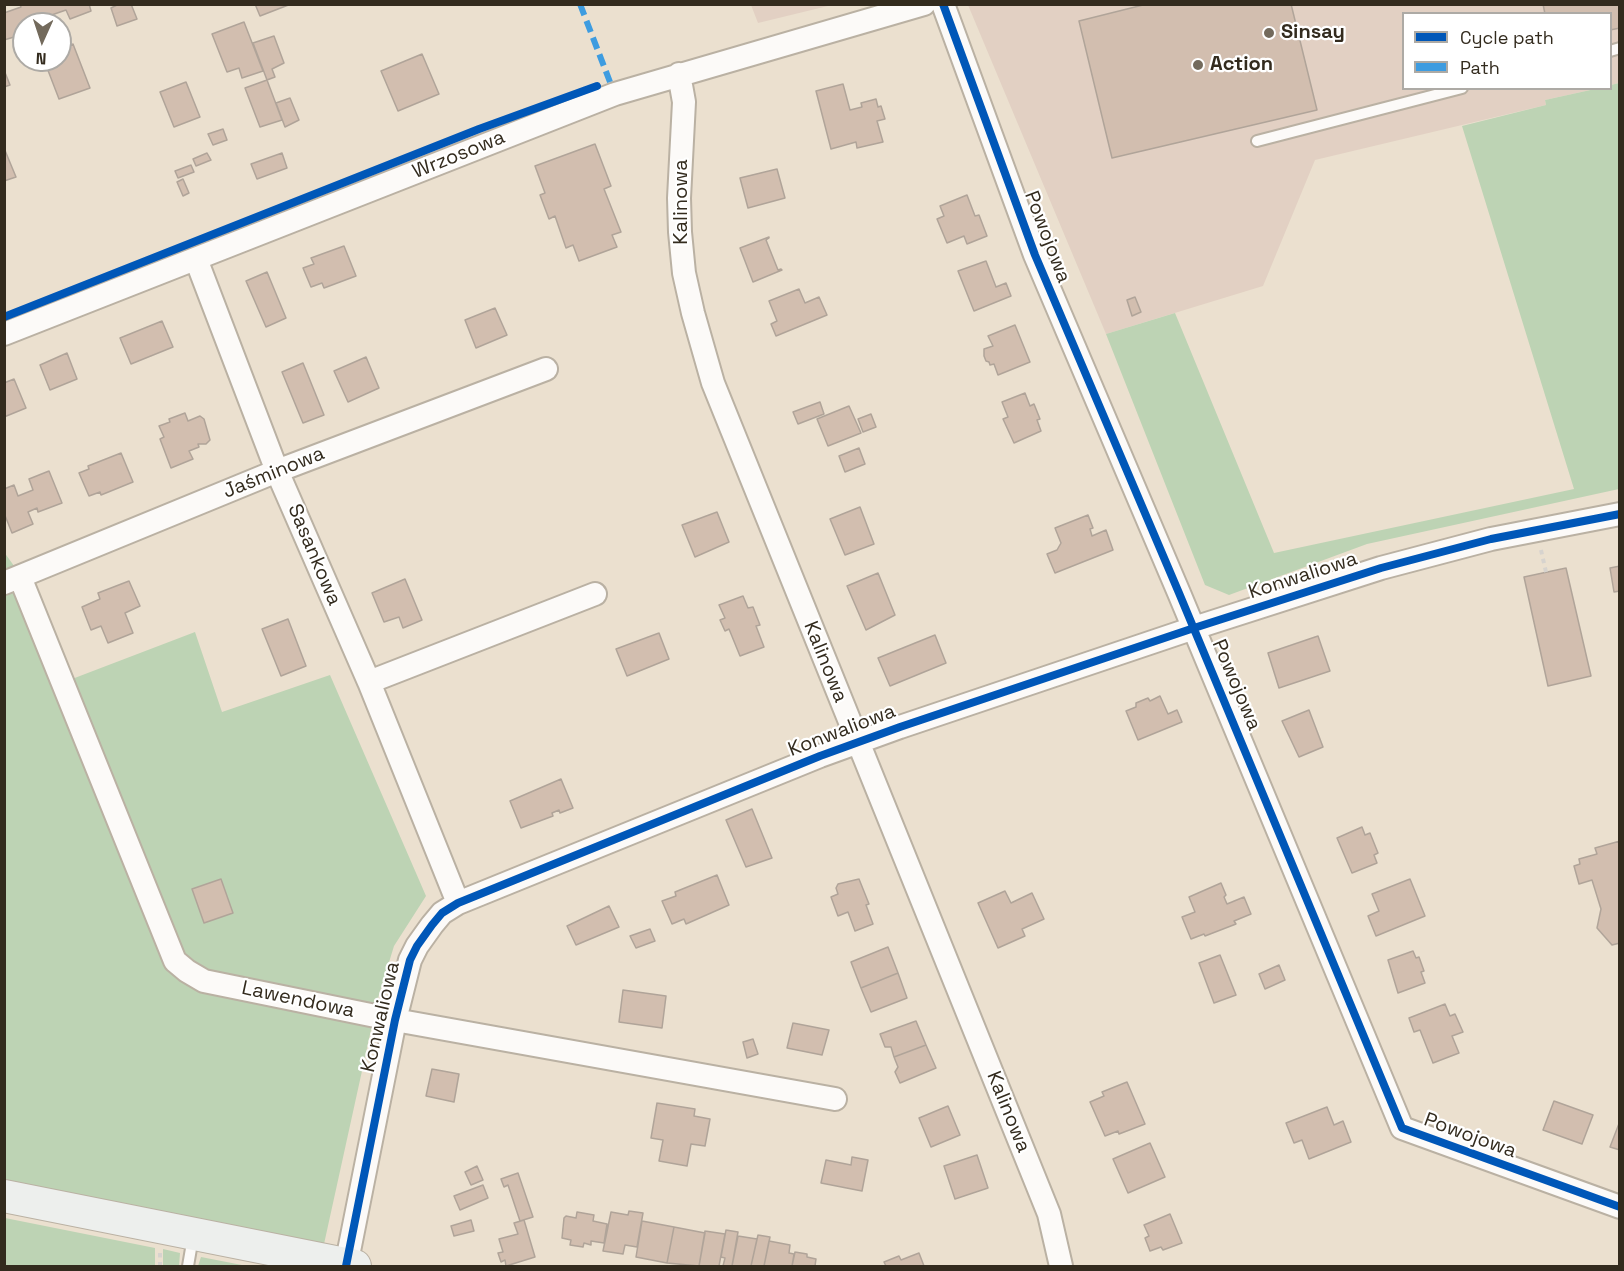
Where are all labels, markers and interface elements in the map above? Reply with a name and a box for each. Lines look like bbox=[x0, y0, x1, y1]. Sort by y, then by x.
north arrow bbox=[12, 12, 72, 72]
legend bbox=[1402, 12, 1612, 90]
place label: Sinsay bbox=[1281, 21, 1345, 45]
marker: Sinsay bbox=[1262, 26, 1276, 40]
text: Cycle path bbox=[1460, 26, 1554, 49]
text: N bbox=[35, 48, 47, 69]
place label: Action bbox=[1210, 53, 1273, 77]
text: Path bbox=[1460, 56, 1500, 79]
marker: Action bbox=[1191, 58, 1205, 72]
street label: Wrzosowa bbox=[409, 126, 509, 184]
street label: Kalinowa bbox=[670, 159, 694, 245]
street label: Powojowa bbox=[1019, 188, 1075, 286]
street label: Jaśminowa bbox=[220, 442, 328, 504]
street label: Sasankowa bbox=[282, 501, 346, 609]
street label: Konwaliowa bbox=[1246, 547, 1360, 605]
street label: Kalinowa bbox=[798, 618, 852, 706]
street label: Powojowa bbox=[1206, 636, 1266, 734]
street label: Konwaliowa bbox=[785, 700, 899, 762]
street label: Konwaliowa bbox=[357, 959, 405, 1075]
street label: Lawendowa bbox=[239, 976, 357, 1024]
street label: Kalinowa bbox=[981, 1068, 1035, 1156]
street label: Powojowa bbox=[1421, 1108, 1519, 1164]

